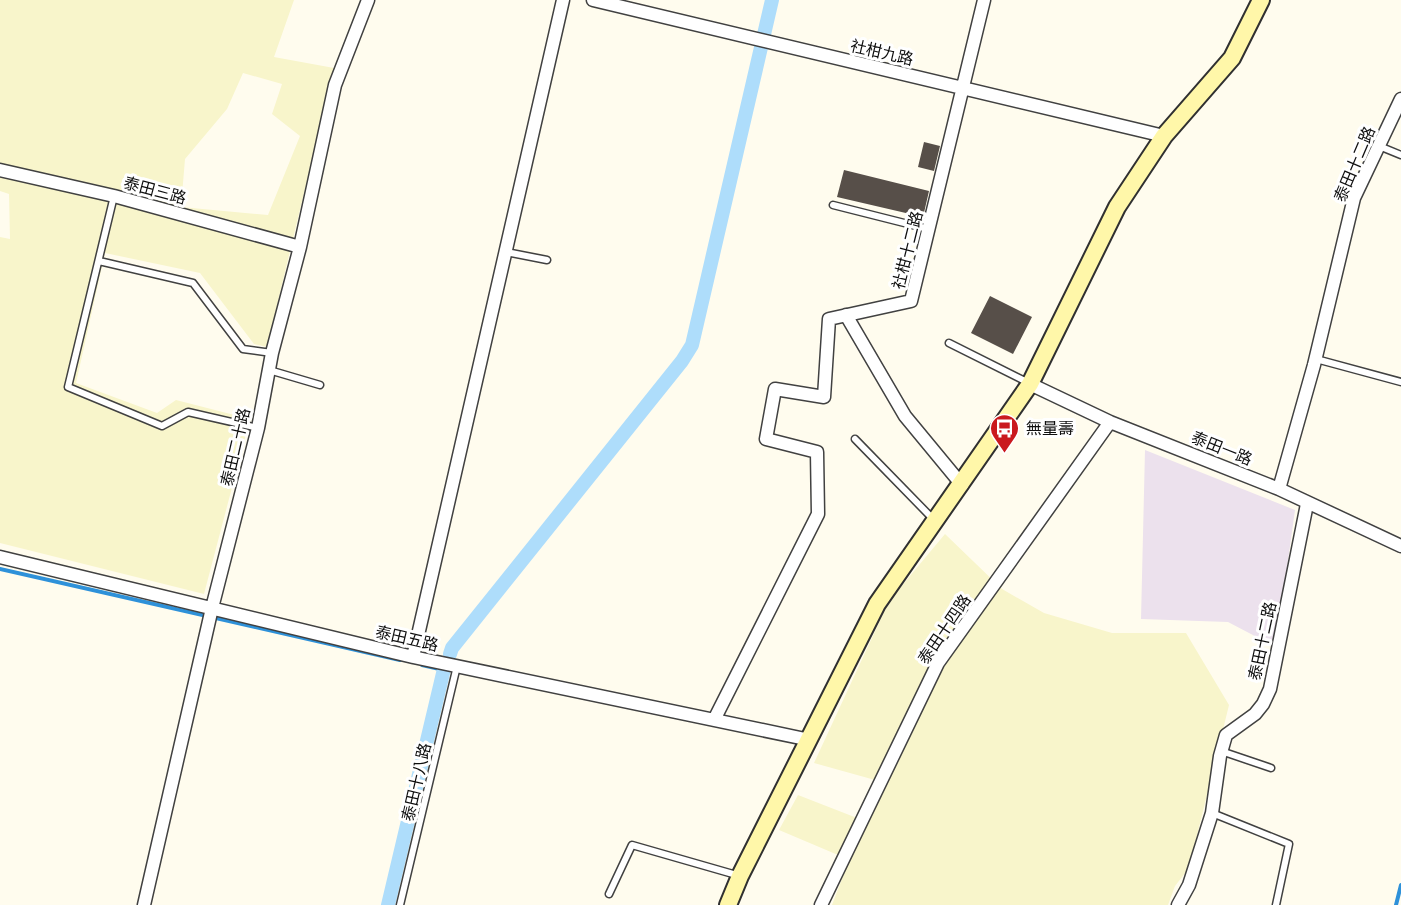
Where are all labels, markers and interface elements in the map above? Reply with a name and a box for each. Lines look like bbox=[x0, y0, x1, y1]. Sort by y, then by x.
street label: 社柑九路 bbox=[849, 34, 916, 69]
street label: 泰田十二路 bbox=[1328, 123, 1379, 205]
street label: 泰田三路 bbox=[121, 171, 189, 208]
street label: 社柑十二路 bbox=[887, 209, 926, 291]
street label: 泰田二十路 bbox=[215, 406, 254, 488]
bus stop icon: 無量壽 bbox=[989, 412, 1021, 454]
place label: 無量壽 bbox=[1026, 417, 1074, 438]
street label: 泰田一路 bbox=[1189, 426, 1256, 469]
street label: 泰田十四路 bbox=[913, 590, 975, 668]
street label: 泰田十二路 bbox=[1243, 600, 1280, 682]
street label: 泰田五路 bbox=[374, 620, 441, 655]
street label: 泰田十八路 bbox=[396, 741, 435, 823]

